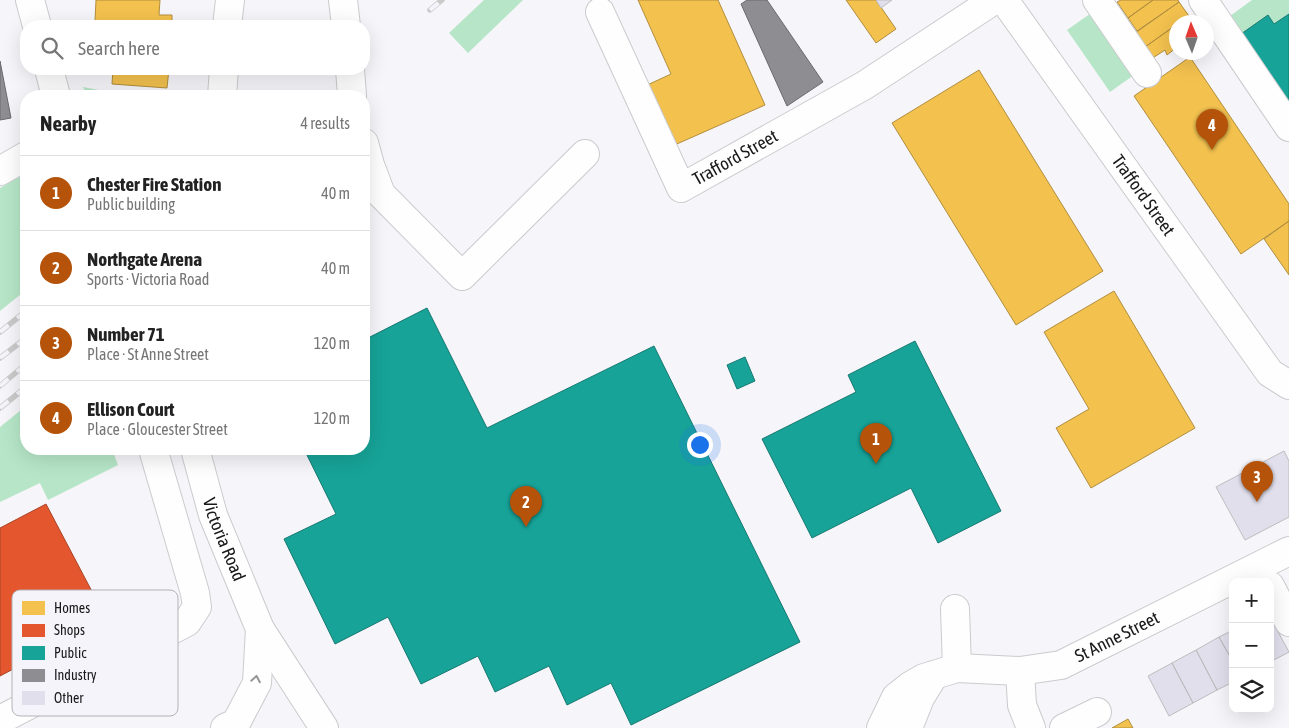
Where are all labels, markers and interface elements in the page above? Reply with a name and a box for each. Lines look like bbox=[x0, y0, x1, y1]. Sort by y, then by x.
north arrow bbox=[1169, 15, 1214, 60]
search box bbox=[20, 20, 370, 75]
icon: search bbox=[38, 34, 66, 62]
text: Search here bbox=[78, 37, 160, 59]
pin: 4 bbox=[1196, 109, 1228, 150]
text: Nearby bbox=[40, 111, 96, 135]
text: 4 results bbox=[300, 114, 350, 132]
street label: Trafford Street bbox=[689, 125, 781, 189]
street label: Trafford Street bbox=[1108, 151, 1180, 240]
text: Chester Fire Station bbox=[87, 173, 221, 195]
text: 1 bbox=[52, 184, 60, 202]
text: 40 m bbox=[321, 184, 350, 202]
text: Public building bbox=[87, 195, 175, 213]
text: Northgate Arena bbox=[87, 248, 202, 270]
text: 2 bbox=[52, 259, 60, 277]
text: 40 m bbox=[321, 259, 350, 277]
text: Sports · Victoria Road bbox=[87, 270, 209, 288]
text: Number 71 bbox=[87, 323, 165, 345]
text: 3 bbox=[52, 334, 60, 352]
text: 120 m bbox=[314, 334, 350, 352]
text: Place · St Anne Street bbox=[87, 345, 209, 363]
text: Ellison Court bbox=[87, 398, 175, 420]
text: 4 bbox=[52, 409, 60, 427]
text: 120 m bbox=[314, 409, 350, 427]
text: Place · Gloucester Street bbox=[87, 420, 228, 438]
pin: 1 bbox=[860, 423, 892, 464]
your location bbox=[687, 432, 713, 458]
pin: 3 bbox=[1241, 461, 1273, 502]
pin: 2 bbox=[510, 486, 542, 527]
street label: Victoria Road bbox=[199, 495, 250, 584]
map controls bbox=[1229, 578, 1274, 713]
button: + bbox=[1229, 578, 1274, 623]
legend bbox=[12, 590, 178, 716]
text: Homes bbox=[54, 600, 90, 616]
street label: St Anne Street bbox=[1071, 607, 1163, 666]
text: Shops bbox=[54, 622, 85, 638]
button: − bbox=[1229, 623, 1274, 668]
text: Public bbox=[54, 645, 87, 661]
text: Industry bbox=[54, 667, 97, 683]
button: layers bbox=[1229, 668, 1274, 713]
one-way arrow bbox=[251, 674, 261, 683]
text: Other bbox=[54, 690, 84, 706]

